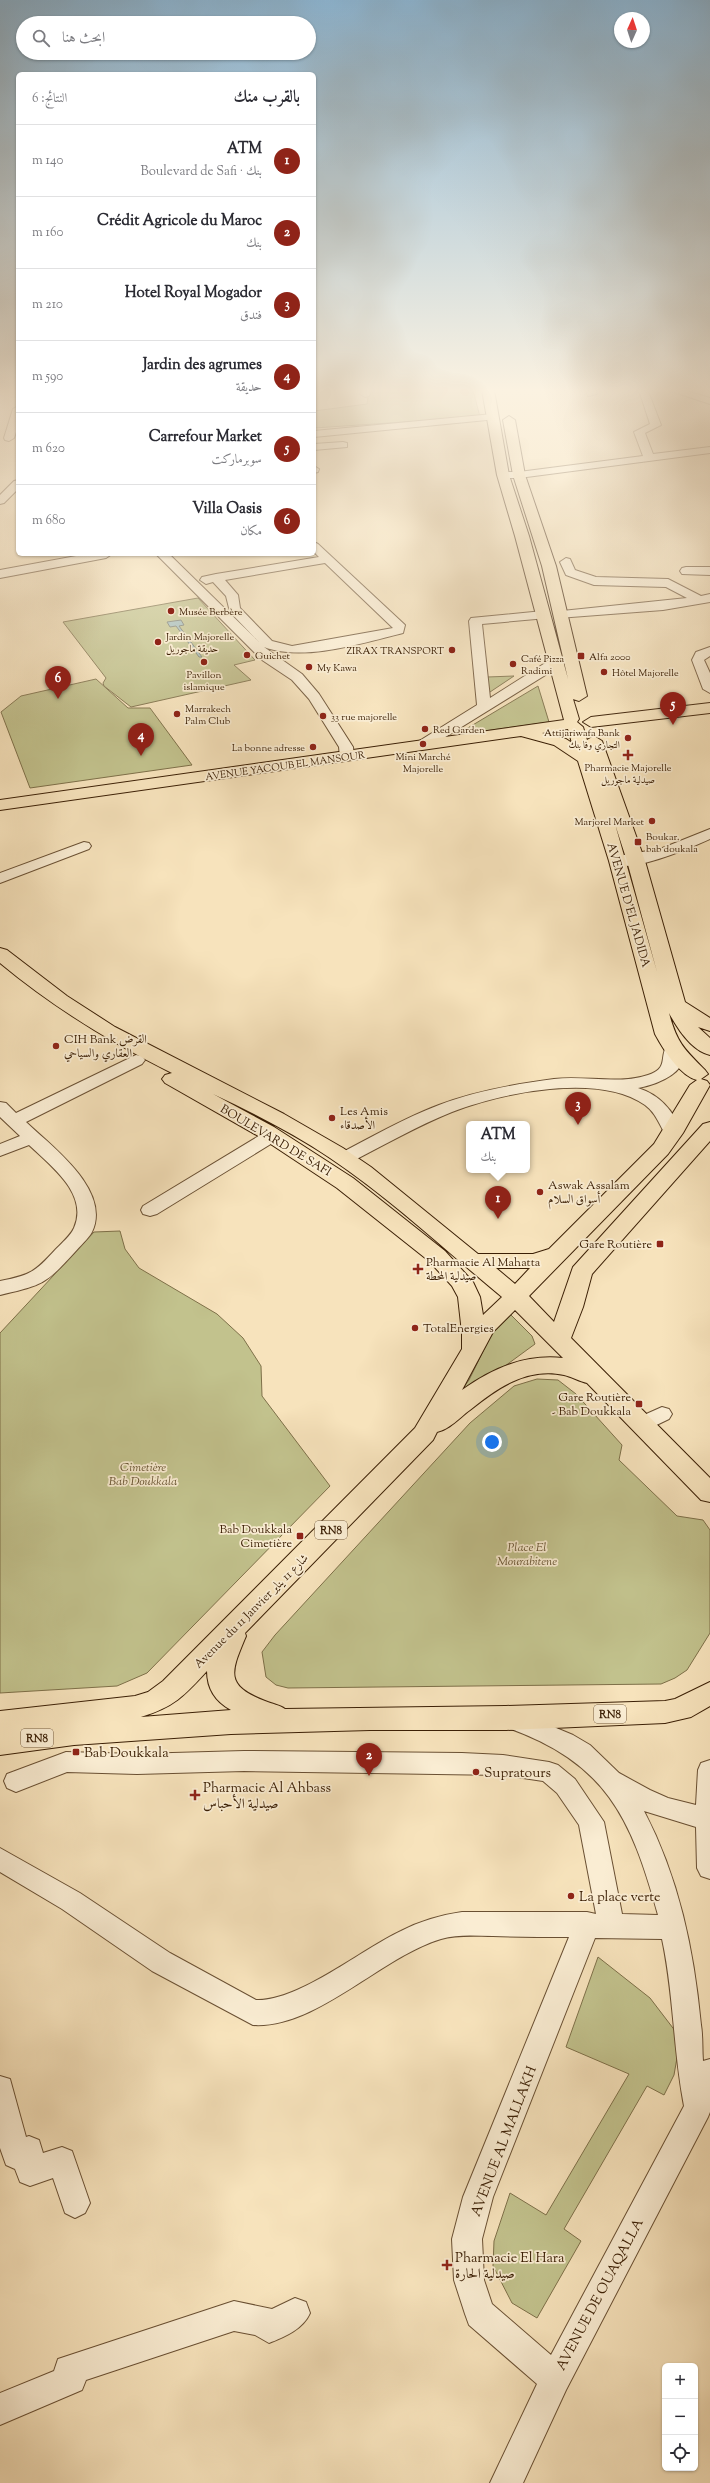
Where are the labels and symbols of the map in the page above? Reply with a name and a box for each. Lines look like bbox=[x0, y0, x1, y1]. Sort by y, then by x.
north arrow bbox=[614, 12, 650, 48]
place label: Musée Berbère bbox=[179, 605, 243, 620]
marker: Musée Berbère bbox=[166, 606, 176, 616]
place label: Jardin Majorelle حديقة ماجوريل bbox=[165, 630, 234, 657]
marker: Jardin Majorelle حديقة ماجوريل bbox=[153, 637, 163, 647]
place label: ZIRAX TRANSPORT bbox=[346, 644, 444, 659]
marker: ZIRAX TRANSPORT bbox=[447, 645, 457, 655]
place label: Guichet bbox=[255, 649, 291, 664]
marker: Guichet bbox=[242, 650, 252, 660]
place label: Alfa 2000 bbox=[589, 650, 631, 665]
marker: Alfa 2000 bbox=[576, 651, 586, 661]
place label: Café Pizza Radimi bbox=[521, 652, 564, 679]
marker: Pavillon islamique bbox=[199, 657, 209, 667]
marker: Café Pizza Radimi bbox=[508, 659, 518, 669]
place label: My Kawa bbox=[317, 661, 357, 676]
marker: My Kawa bbox=[304, 662, 314, 672]
pin: 6 bbox=[45, 666, 71, 699]
place label: Hôtel Majorelle bbox=[612, 666, 679, 681]
marker: Hôtel Majorelle bbox=[599, 667, 609, 677]
place label: Pavillon islamique bbox=[183, 668, 225, 695]
pin: 5 bbox=[660, 692, 686, 725]
place label: Marrakech Palm Club bbox=[185, 702, 231, 729]
marker: Marrakech Palm Club bbox=[172, 709, 182, 719]
place label: 33 rue majorelle bbox=[331, 710, 397, 725]
marker: 33 rue majorelle bbox=[318, 711, 328, 721]
pin: 4 bbox=[128, 723, 154, 756]
place label: Red Garden bbox=[433, 723, 485, 738]
marker: Red Garden bbox=[420, 724, 430, 734]
place label: Attijariwafa Bank التجاري وفا بنك bbox=[544, 726, 621, 753]
marker: Attijariwafa Bank التجاري وفا بنك bbox=[623, 733, 633, 743]
marker: Mini Marché Majorelle bbox=[418, 739, 428, 749]
place label: La bonne adresse bbox=[232, 741, 305, 756]
marker: La bonne adresse bbox=[308, 742, 318, 752]
street label: AVENUE YACOUB EL MANSOUR bbox=[204, 748, 367, 785]
place label: Mini Marché Majorelle bbox=[395, 750, 451, 777]
marker: Pharmacie Majorelle صيدلية ماجوريل bbox=[623, 750, 633, 760]
place label: Pharmacie Majorelle صيدلية ماجوريل bbox=[584, 761, 672, 788]
place label: Marjorel Market bbox=[574, 815, 645, 830]
marker: Marjorel Market bbox=[647, 816, 657, 826]
place label: Boukar. bab doukala bbox=[646, 830, 698, 857]
marker: Boukar. bab doukala bbox=[633, 837, 643, 847]
street label: AVENUE D'EL JADIDA bbox=[602, 841, 655, 970]
place label: CIH Bank القرض العقاري والسياحي bbox=[64, 1031, 147, 1063]
marker: CIH Bank القرض العقاري والسياحي bbox=[51, 1041, 61, 1051]
pin: 3 bbox=[565, 1092, 591, 1125]
street label: BOULEVARD DE SAFI bbox=[216, 1100, 335, 1181]
place label: Les Amis الأصدقاء bbox=[340, 1103, 388, 1135]
marker: Les Amis الأصدقاء bbox=[327, 1113, 337, 1123]
place label: Aswak Assalam أسواق السلام bbox=[548, 1177, 630, 1210]
pin: 1 bbox=[485, 1186, 511, 1219]
marker: Aswak Assalam أسواق السلام bbox=[535, 1187, 545, 1197]
place label: Gare Routière bbox=[579, 1236, 652, 1254]
marker: Gare Routière bbox=[655, 1239, 665, 1249]
place label: Pharmacie Al Mahatta صيدلية المحطة bbox=[426, 1254, 541, 1286]
marker: Pharmacie Al Mahatta صيدلية المحطة bbox=[413, 1264, 423, 1274]
place label: TotalEnergies bbox=[423, 1320, 494, 1338]
marker: TotalEnergies bbox=[410, 1323, 420, 1333]
place label: Gare Routière - Bab Doukkala bbox=[552, 1389, 631, 1421]
marker: Gare Routière - Bab Doukkala bbox=[634, 1399, 644, 1409]
your location bbox=[482, 1432, 502, 1452]
park label: Cimetière Bab Doukkala bbox=[109, 1459, 177, 1491]
place label: Bab Doukkala Cimetière bbox=[219, 1521, 292, 1553]
road number: RN8 bbox=[315, 1521, 347, 1539]
marker: Bab Doukkala Cimetière bbox=[295, 1531, 305, 1541]
park label: Place El Mourabitene bbox=[497, 1539, 557, 1571]
street label: Avenue du 11 Janvier شارع 11 يناير bbox=[190, 1550, 314, 1674]
road number: RN8 bbox=[594, 1705, 626, 1723]
road number: RN8 bbox=[21, 1729, 53, 1747]
pin: 2 bbox=[356, 1743, 382, 1776]
place label: Bab Doukkala bbox=[84, 1744, 169, 1764]
marker: Bab Doukkala bbox=[71, 1747, 81, 1757]
place label: Supratours bbox=[484, 1764, 551, 1784]
marker: Supratours bbox=[471, 1767, 481, 1777]
place label: Pharmacie Al Ahbass صيدلية الأحباس bbox=[203, 1779, 331, 1815]
marker: Pharmacie Al Ahbass صيدلية الأحباس bbox=[190, 1790, 200, 1800]
place label: La place verte bbox=[579, 1888, 661, 1908]
marker: La place verte bbox=[566, 1891, 576, 1901]
street label: AVENUE AL MALLAKH bbox=[467, 2064, 543, 2220]
street label: AVENUE DE OUAQALLA bbox=[552, 2215, 650, 2375]
place label: Pharmacie El Hara صيدلية الحارة bbox=[455, 2249, 565, 2285]
marker: Pharmacie El Hara صيدلية الحارة bbox=[442, 2260, 452, 2270]

